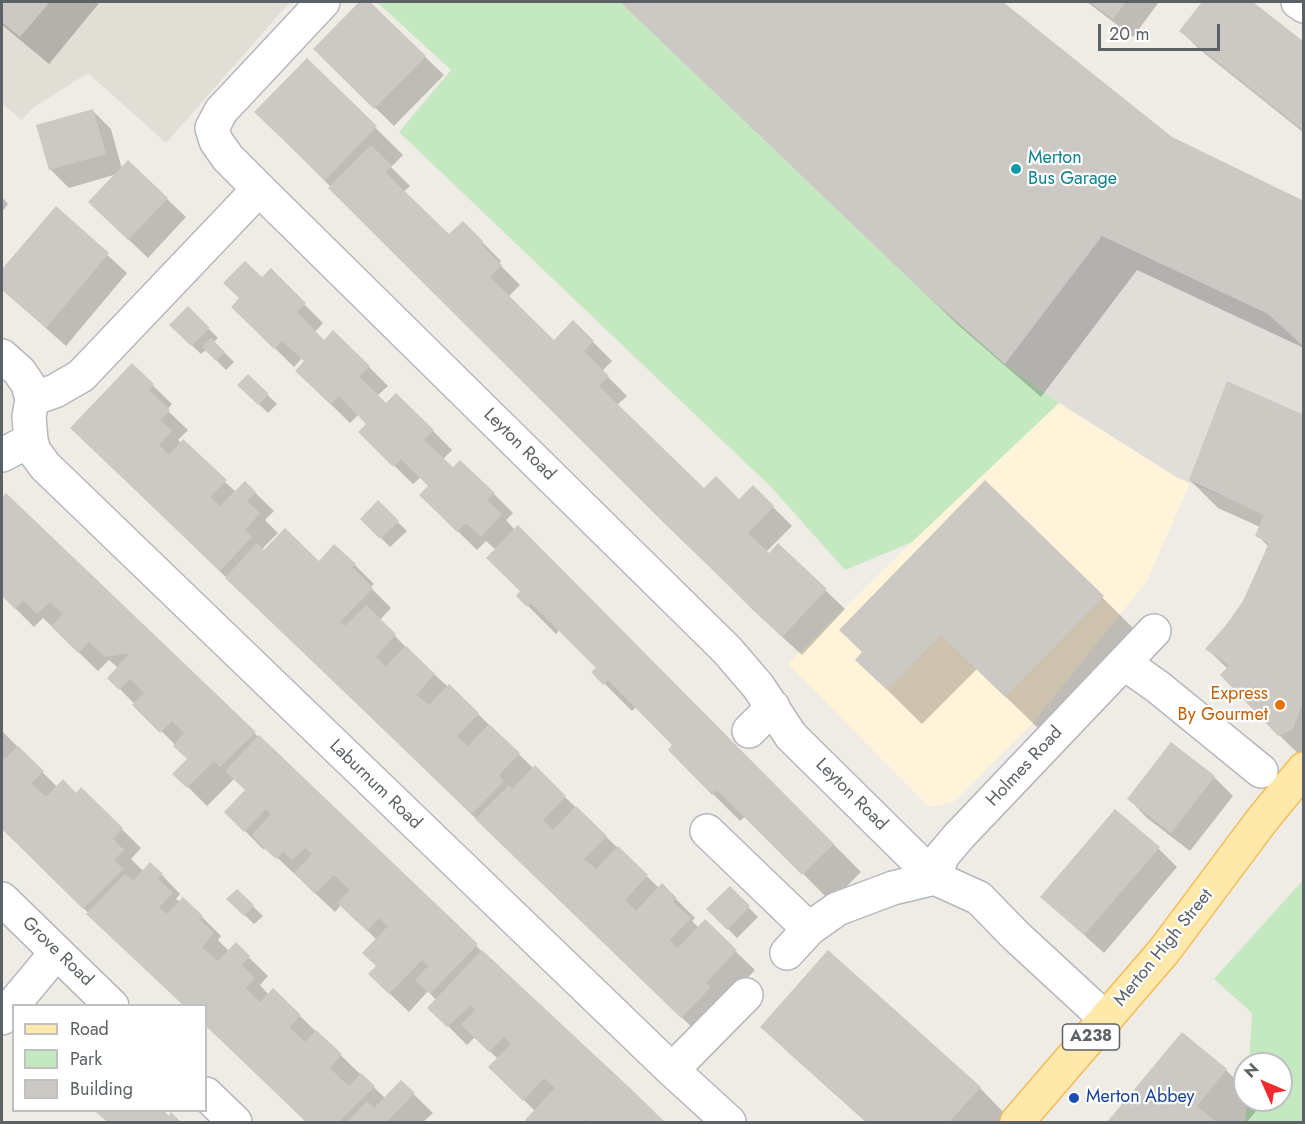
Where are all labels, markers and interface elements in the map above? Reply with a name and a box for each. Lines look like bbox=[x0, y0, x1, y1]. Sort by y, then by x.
scale bar bbox=[1101, 12, 1222, 50]
text: 20 m bbox=[1109, 21, 1149, 47]
place label: Merton Bus Garage bbox=[1028, 148, 1117, 190]
marker: Merton Bus Garage bbox=[1009, 162, 1023, 176]
street label: Leyton Road bbox=[479, 405, 559, 485]
place label: Express By Gourmet bbox=[1178, 684, 1268, 726]
marker: Express By Gourmet bbox=[1273, 698, 1287, 712]
street label: Holmes Road bbox=[982, 722, 1068, 812]
street label: Laburnum Road bbox=[324, 736, 426, 834]
street label: Leyton Road bbox=[811, 755, 891, 835]
street label: Merton High Street bbox=[1110, 885, 1218, 1011]
street label: Grove Road bbox=[17, 913, 97, 991]
legend bbox=[12, 1004, 207, 1112]
text: Road bbox=[70, 1016, 109, 1042]
road number: A238 bbox=[1062, 1024, 1120, 1050]
text: Park bbox=[70, 1046, 102, 1072]
north arrow bbox=[1233, 1052, 1293, 1112]
text: N bbox=[1239, 1058, 1264, 1083]
text: Building bbox=[70, 1076, 133, 1102]
place label: Merton Abbey bbox=[1086, 1087, 1194, 1109]
marker: Merton Abbey bbox=[1067, 1091, 1081, 1105]

